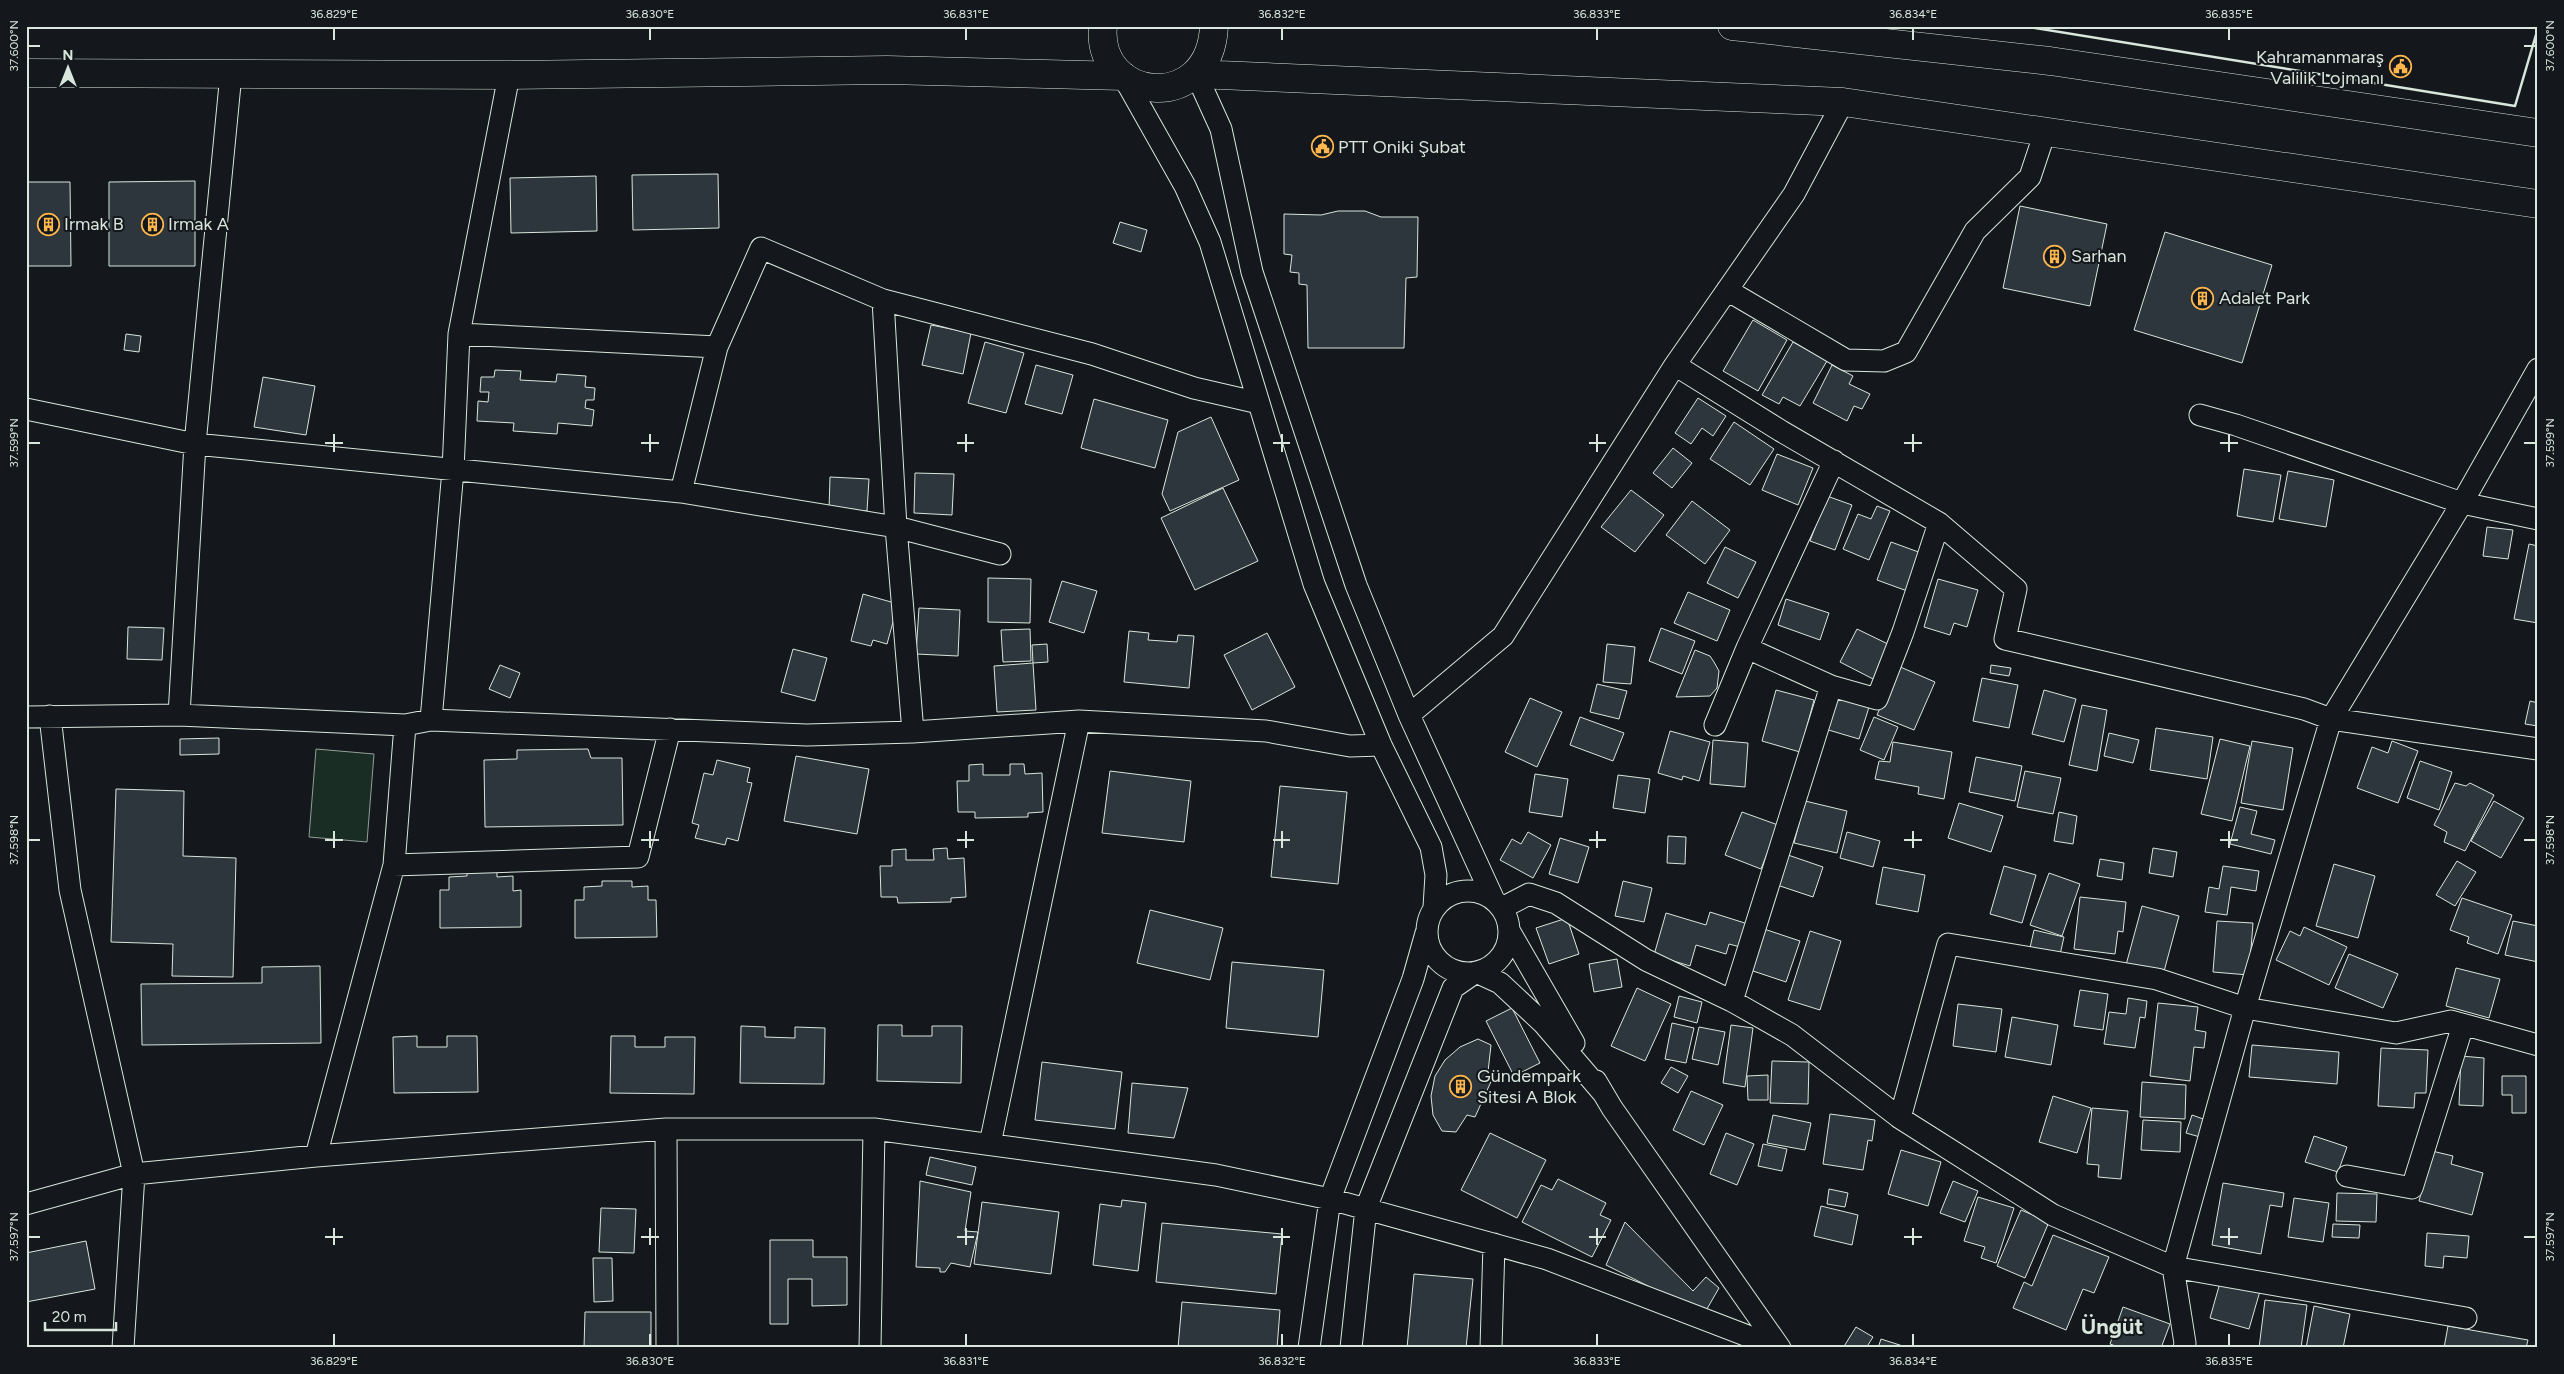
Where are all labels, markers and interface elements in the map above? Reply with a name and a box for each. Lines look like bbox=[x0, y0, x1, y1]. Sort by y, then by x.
text: 36.829°E bbox=[310, 7, 358, 21]
text: 36.830°E bbox=[626, 7, 674, 21]
text: 36.831°E bbox=[943, 7, 989, 21]
text: 36.832°E bbox=[1258, 7, 1306, 21]
text: 36.833°E bbox=[1573, 7, 1621, 21]
text: 36.834°E bbox=[1889, 7, 1937, 21]
text: 36.835°E bbox=[2205, 7, 2253, 21]
text: 37.600°N bbox=[7, 20, 21, 72]
text: 37.600°N bbox=[2543, 20, 2557, 72]
north arrow bbox=[42, 42, 92, 92]
place label: Kahramanmaraş Valilik Lojmanı bbox=[2256, 46, 2384, 89]
text: N bbox=[63, 47, 73, 64]
public building icon: Kahramanmaraş Valilik Lojmanı bbox=[2388, 55, 2412, 79]
public building icon: PTT Oniki Şubat bbox=[1310, 135, 1334, 159]
place label: PTT Oniki Şubat bbox=[1338, 136, 1466, 158]
building icon: Irmak B bbox=[36, 212, 60, 236]
building icon: Irmak A bbox=[140, 212, 164, 236]
place label: Irmak B bbox=[64, 213, 124, 235]
place label: Irmak A bbox=[168, 213, 229, 235]
building icon: Sarhan bbox=[2043, 244, 2067, 268]
place label: Sarhan bbox=[2071, 245, 2127, 267]
building icon: Adalet Park bbox=[2191, 286, 2215, 310]
place label: Adalet Park bbox=[2219, 287, 2310, 309]
text: 37.599°N bbox=[7, 418, 21, 468]
text: 37.599°N bbox=[2543, 418, 2557, 468]
text: 37.598°N bbox=[7, 815, 21, 865]
text: 37.598°N bbox=[2543, 815, 2557, 865]
place label: Gündempark Sitesi A Blok bbox=[1477, 1065, 1581, 1108]
building icon: Gündempark Sitesi A Blok bbox=[1449, 1074, 1473, 1098]
text: 37.597°N bbox=[7, 1212, 21, 1262]
text: 37.597°N bbox=[2543, 1212, 2557, 1262]
scale bar bbox=[45, 1299, 116, 1331]
text: 20 m bbox=[52, 1308, 86, 1326]
district label: Üngüt bbox=[2081, 1313, 2143, 1340]
text: 36.829°E bbox=[310, 1354, 358, 1368]
text: 36.830°E bbox=[626, 1354, 674, 1368]
text: 36.831°E bbox=[943, 1354, 989, 1368]
text: 36.832°E bbox=[1258, 1354, 1306, 1368]
text: 36.833°E bbox=[1573, 1354, 1621, 1368]
text: 36.834°E bbox=[1889, 1354, 1937, 1368]
text: 36.835°E bbox=[2205, 1354, 2253, 1368]

